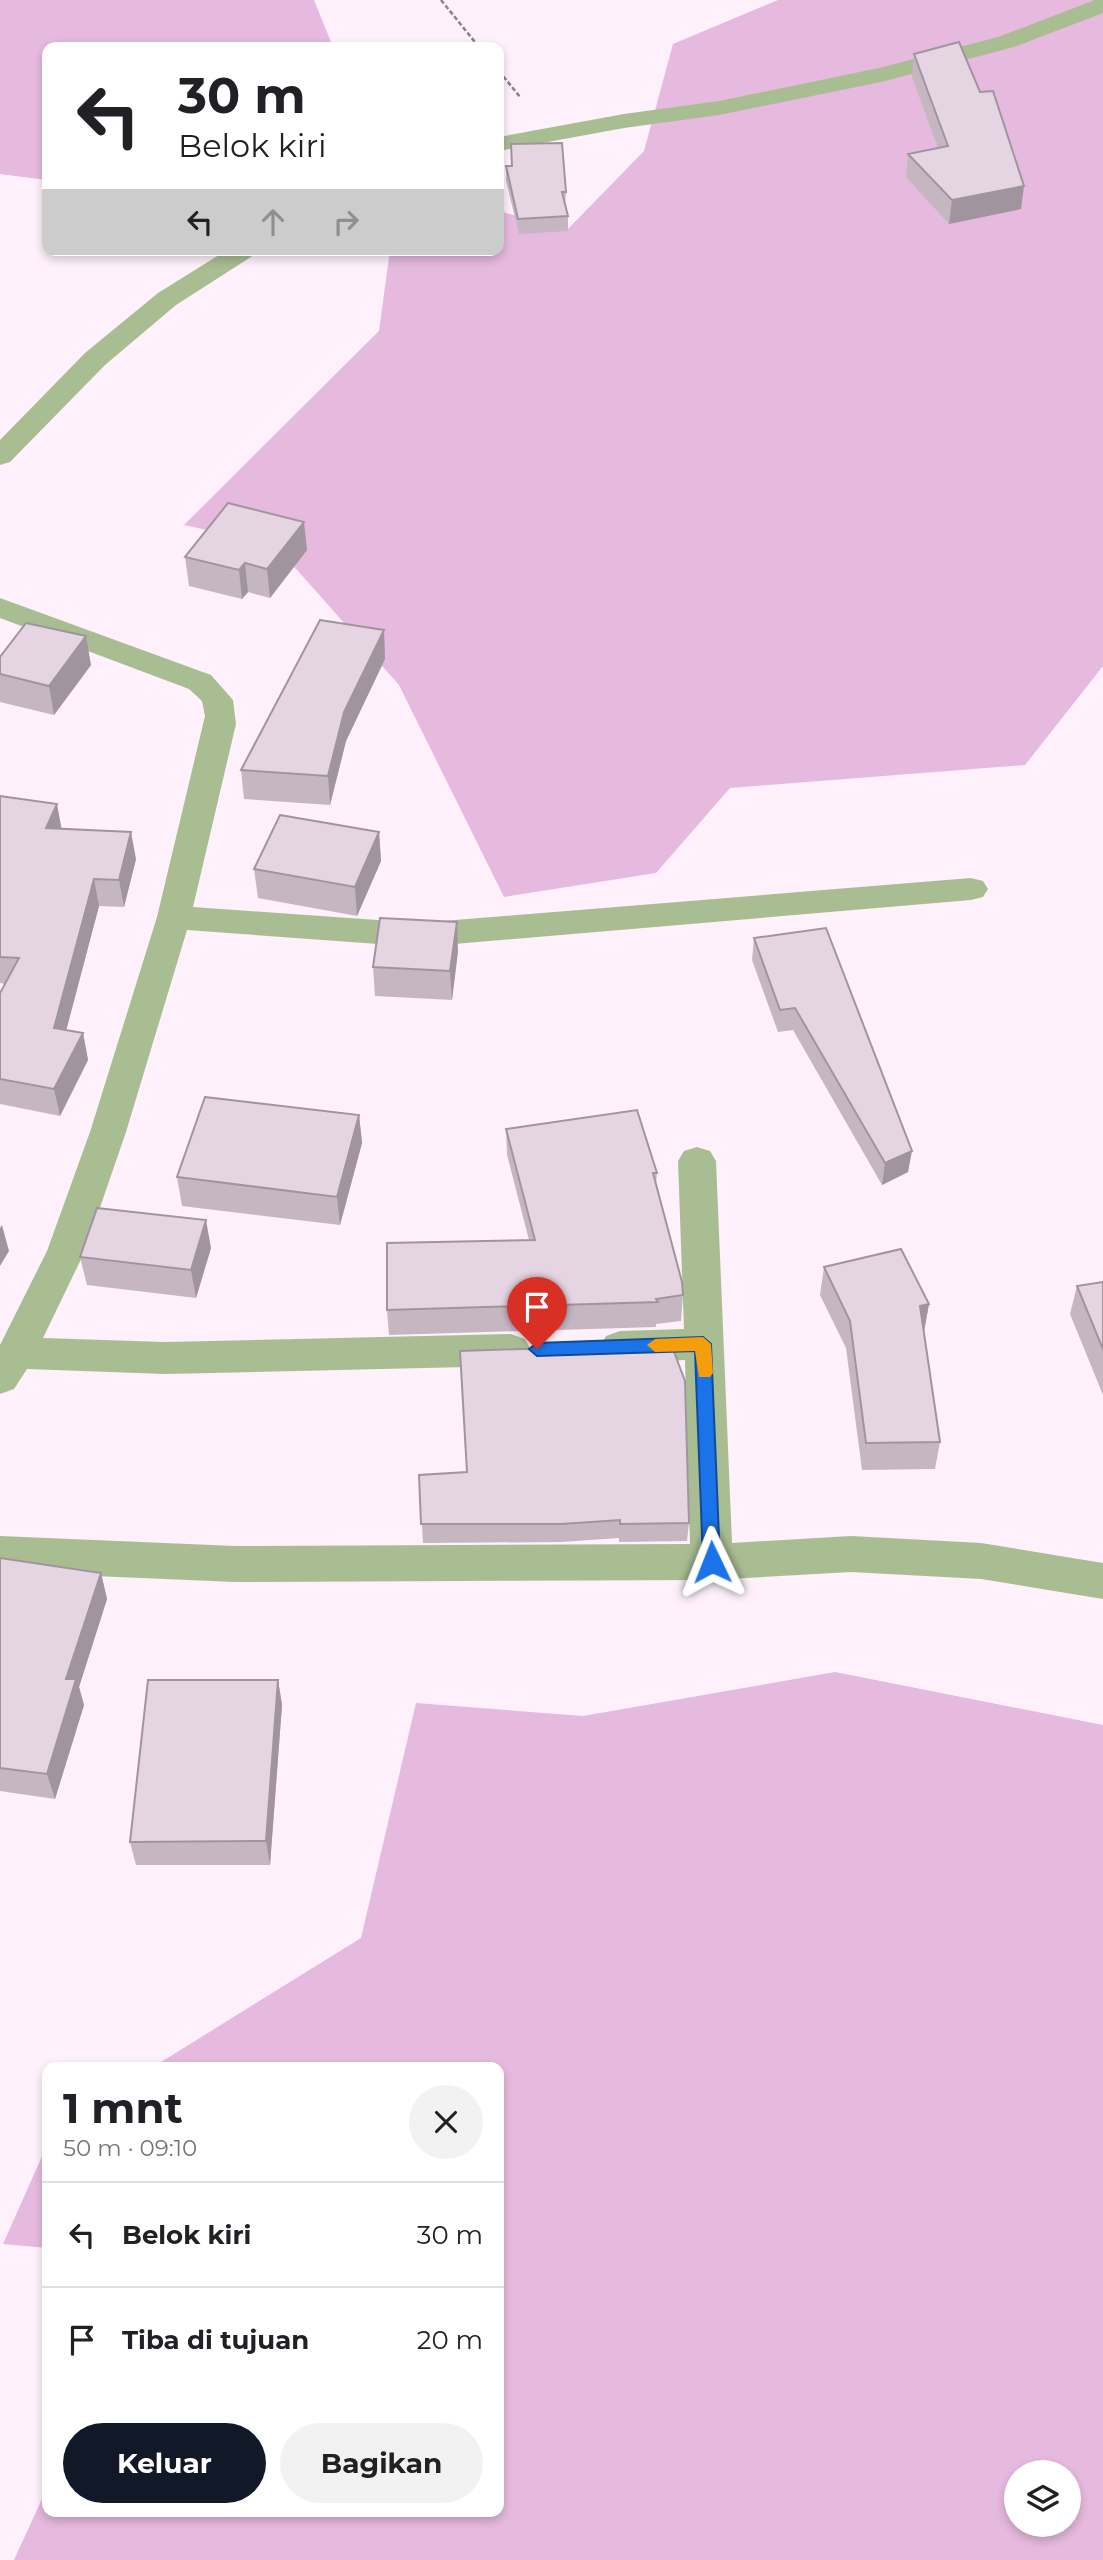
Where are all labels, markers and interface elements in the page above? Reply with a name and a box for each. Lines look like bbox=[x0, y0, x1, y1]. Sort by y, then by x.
text: 30 m bbox=[178, 66, 306, 125]
icon: left bbox=[63, 70, 154, 161]
text: Belok kiri bbox=[178, 126, 327, 165]
icon: left bbox=[181, 203, 219, 241]
icon: ahead bbox=[254, 203, 292, 241]
icon: right bbox=[327, 203, 365, 241]
pin bbox=[507, 1277, 567, 1349]
icon: arrive bbox=[518, 1288, 556, 1326]
position arrow bbox=[675, 1525, 749, 1599]
text: 1 mnt bbox=[63, 2082, 183, 2134]
button: close bbox=[409, 2085, 483, 2159]
text: 50 m · 09:10 bbox=[63, 2134, 197, 2162]
icon: left bbox=[63, 2216, 101, 2254]
text: Belok kiri bbox=[122, 2219, 251, 2251]
text: 30 m bbox=[417, 2219, 483, 2251]
icon: arrive bbox=[63, 2321, 101, 2359]
text: Tiba di tujuan bbox=[122, 2324, 309, 2356]
text: 20 m bbox=[417, 2324, 483, 2356]
button: Keluar bbox=[63, 2423, 266, 2503]
button: Bagikan bbox=[280, 2423, 483, 2503]
map controls bbox=[1004, 2460, 1081, 2537]
button: layers bbox=[1004, 2460, 1081, 2537]

